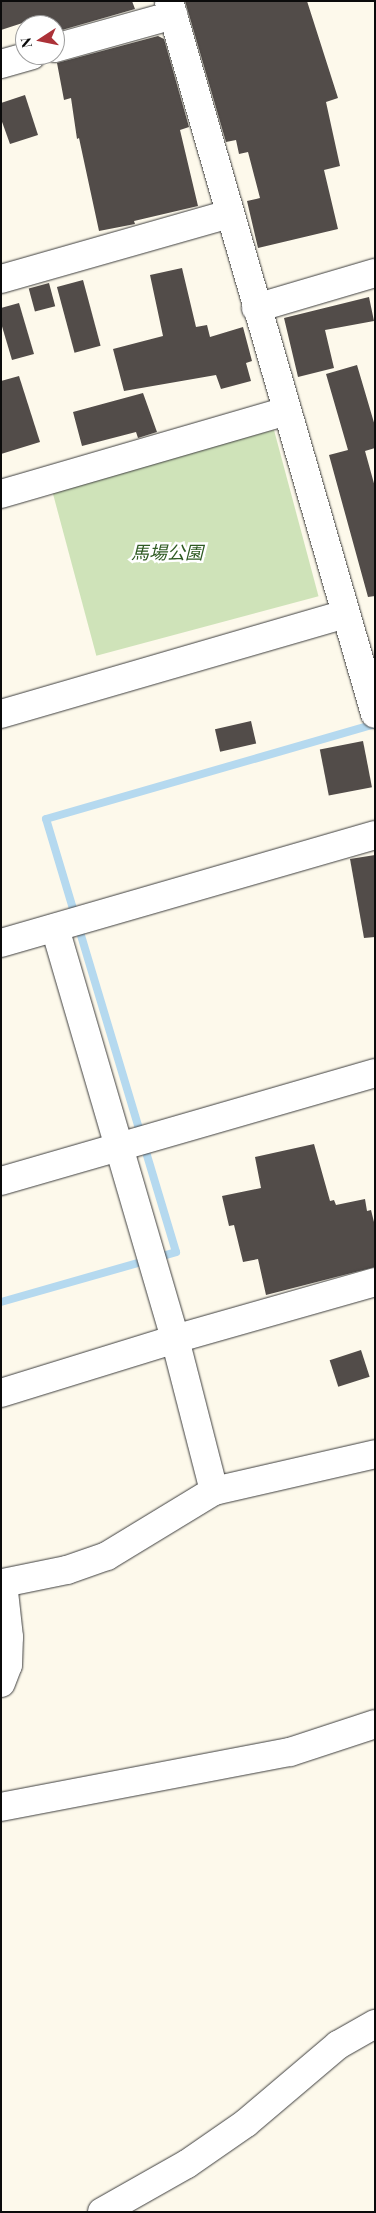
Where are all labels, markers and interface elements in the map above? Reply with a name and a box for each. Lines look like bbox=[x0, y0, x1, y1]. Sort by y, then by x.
north arrow bbox=[15, 15, 65, 65]
text: N bbox=[15, 36, 36, 50]
park label: 馬場公園 bbox=[131, 541, 203, 563]

